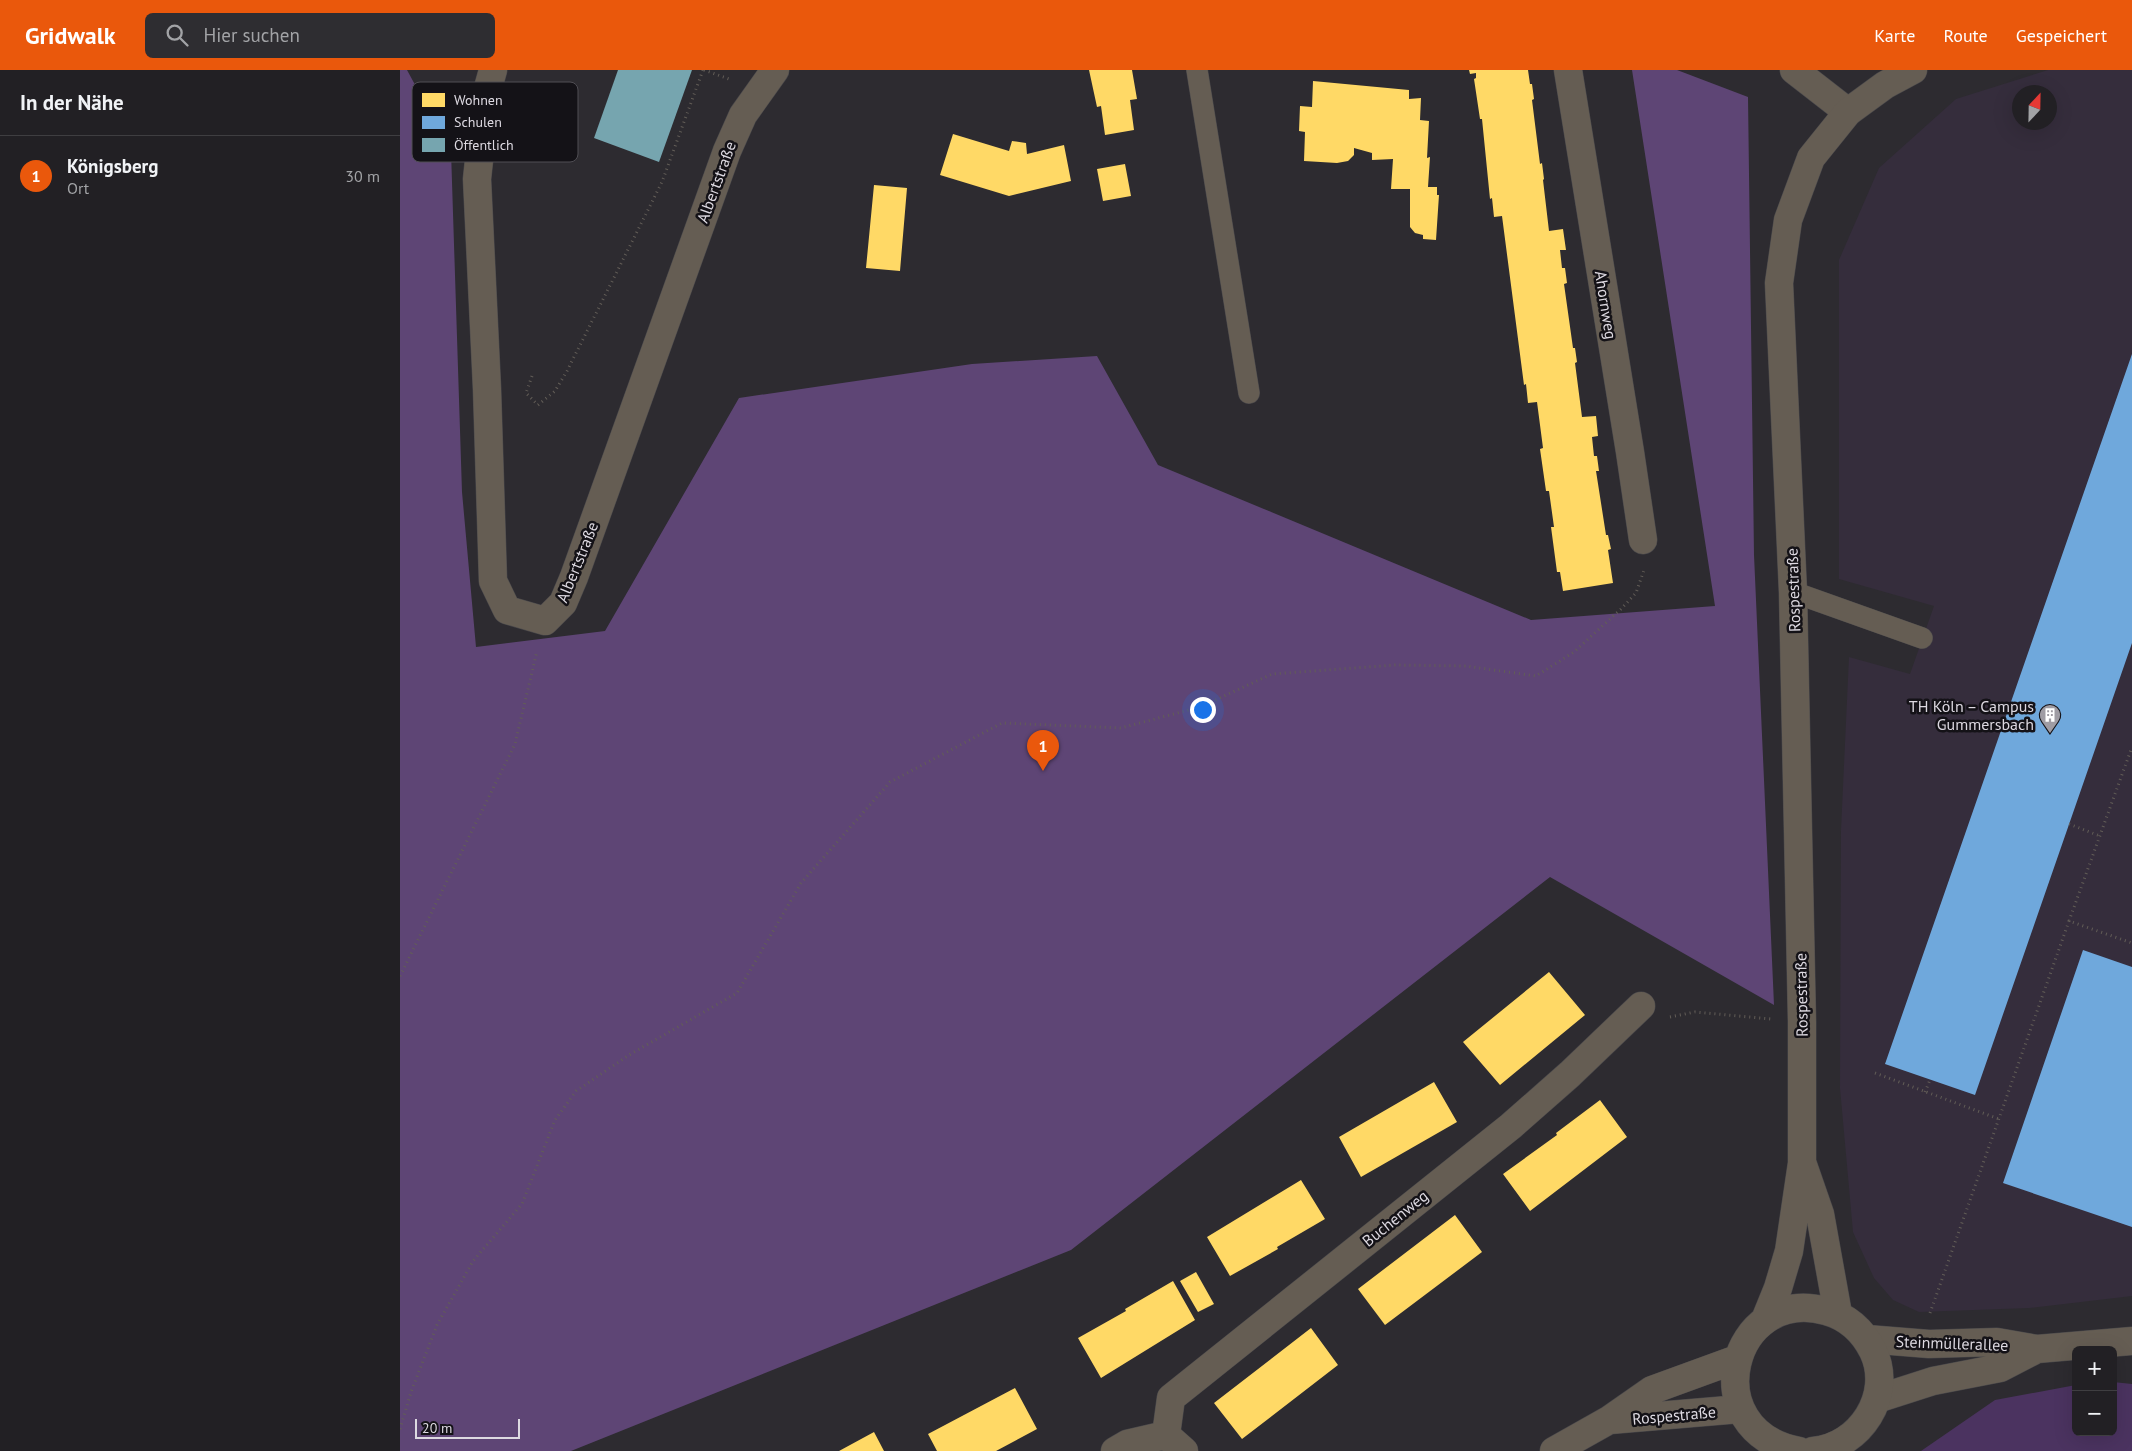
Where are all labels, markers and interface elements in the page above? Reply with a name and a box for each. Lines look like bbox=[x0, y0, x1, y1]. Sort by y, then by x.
search box bbox=[145, 13, 495, 58]
text: Gridwalk bbox=[25, 20, 115, 51]
icon: search bbox=[163, 21, 191, 49]
text: Hier suchen bbox=[203, 23, 300, 47]
text: Karte bbox=[1874, 24, 1915, 47]
text: Route bbox=[1943, 24, 1988, 47]
text: Gespeichert bbox=[2016, 24, 2107, 47]
legend bbox=[412, 82, 578, 162]
north arrow bbox=[2012, 85, 2057, 130]
text: In der Nähe bbox=[20, 89, 124, 116]
text: Wohnen bbox=[454, 91, 503, 109]
text: Schulen bbox=[454, 113, 502, 131]
text: Öffentlich bbox=[454, 136, 514, 154]
street label: Albertstraße bbox=[692, 139, 740, 225]
text: Königsberg bbox=[67, 154, 158, 178]
text: 1 bbox=[31, 166, 41, 186]
text: 30 m bbox=[345, 166, 380, 186]
text: Ort bbox=[67, 178, 89, 198]
street label: Ahornweg bbox=[1591, 269, 1621, 341]
street label: Albertstraße bbox=[552, 519, 602, 605]
street label: Rospestraße bbox=[1782, 548, 1804, 632]
place label: TH Köln – Campus Gummersbach bbox=[1909, 696, 2034, 734]
your location bbox=[1190, 697, 1216, 723]
building icon: TH Köln – Campus Gummersbach bbox=[2038, 703, 2062, 734]
pin: 1 bbox=[1027, 730, 1059, 771]
street label: Rospestraße bbox=[1790, 953, 1812, 1037]
street label: Buchenweg bbox=[1358, 1185, 1432, 1251]
street label: Steinmüllerallee bbox=[1895, 1331, 2009, 1355]
map controls bbox=[2072, 1346, 2117, 1436]
button: + bbox=[2072, 1346, 2117, 1391]
button: − bbox=[2072, 1391, 2117, 1436]
street label: Rospestraße bbox=[1631, 1401, 1717, 1429]
scale bar bbox=[415, 1416, 520, 1439]
text: 20 m bbox=[422, 1419, 452, 1437]

